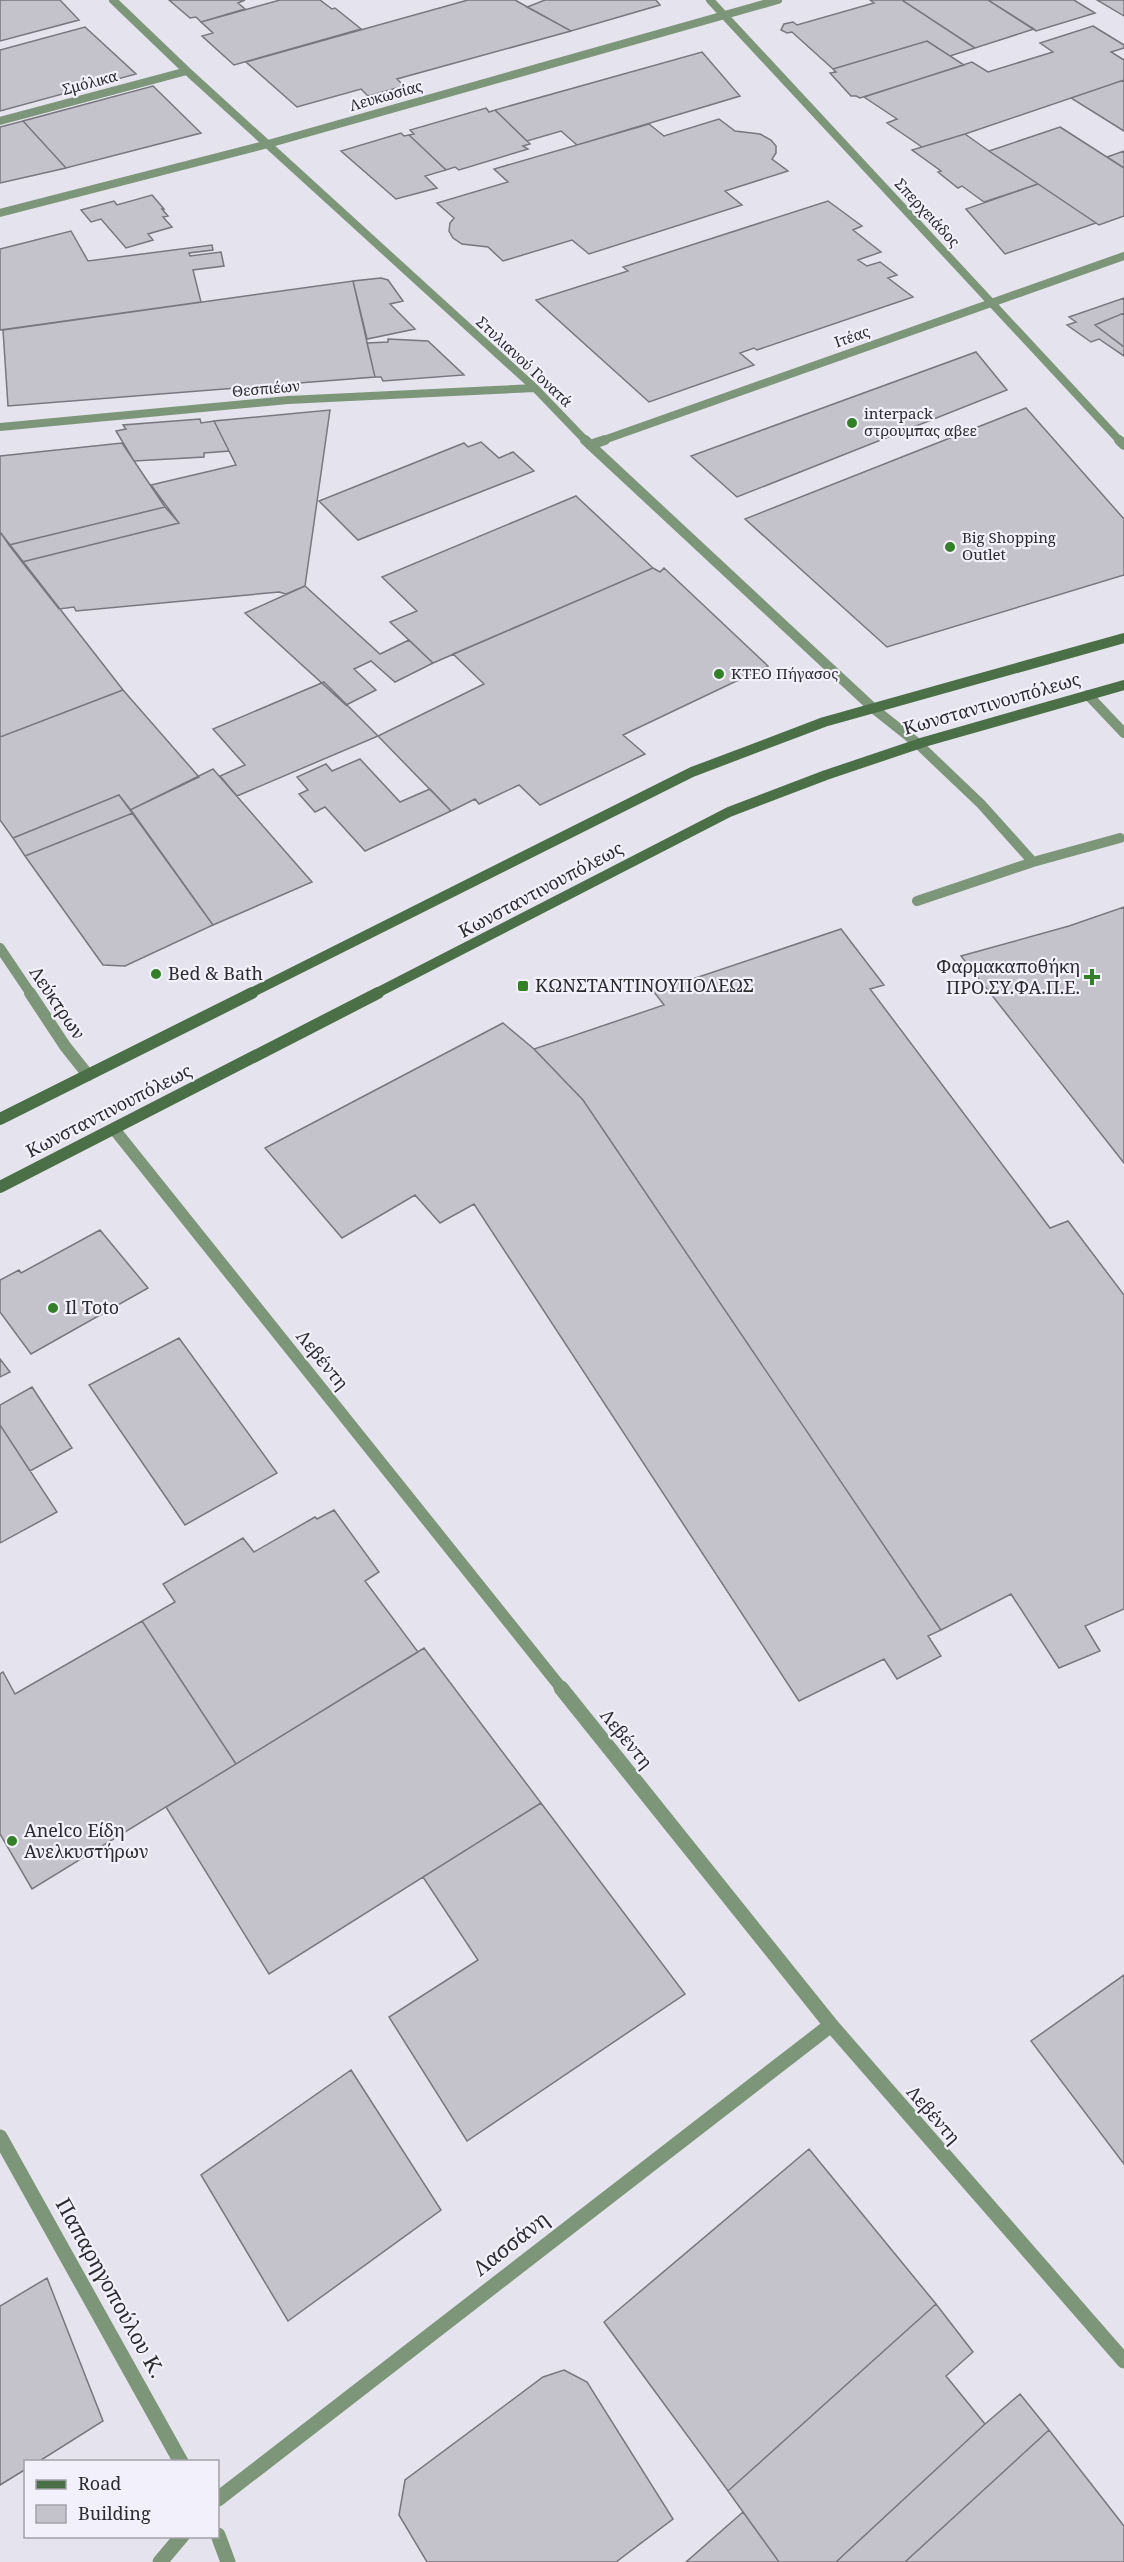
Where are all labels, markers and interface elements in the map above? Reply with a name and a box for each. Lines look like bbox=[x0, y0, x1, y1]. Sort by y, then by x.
street label: Σμόλικα bbox=[60, 65, 120, 99]
street label: Λευκωσίας bbox=[347, 75, 425, 115]
street label: Σπερχειάδος bbox=[891, 174, 965, 251]
street label: Στυλιανού Γονατά bbox=[472, 312, 577, 411]
street label: Ιτέας bbox=[831, 320, 872, 352]
street label: Θεσπιέων bbox=[231, 375, 301, 401]
place label: interpack στρουμπας αβεε bbox=[864, 403, 977, 440]
marker: interpack στρουμπας αβεε bbox=[845, 416, 859, 430]
place label: Big Shopping Outlet bbox=[962, 527, 1056, 564]
marker: Big Shopping Outlet bbox=[943, 540, 957, 554]
place label: ΚΤΕΟ Πήγασος bbox=[731, 663, 838, 683]
street label: Κωνσταντινουπόλεως bbox=[900, 666, 1083, 740]
marker: ΚΤΕΟ Πήγασος bbox=[712, 667, 726, 681]
street label: Κωνσταντινουπόλεως bbox=[454, 835, 627, 943]
place label: Φαρμακαποθήκη ΠΡΟ.ΣΥ.ΦΑ.Π.Ε. bbox=[936, 954, 1080, 999]
street label: Λεύκτρων bbox=[25, 961, 91, 1044]
place label: Bed & Bath bbox=[168, 961, 263, 985]
marker: Bed & Bath bbox=[149, 967, 163, 981]
marker: Φαρμακαποθήκη ΠΡΟ.ΣΥ.ΦΑ.Π.Ε. bbox=[1085, 970, 1099, 984]
place label: ΚΩΝΣΤΑΝΤΙΝΟΥΠΟΛΕΩΣ bbox=[535, 973, 754, 997]
marker: ΚΩΝΣΤΑΝΤΙΝΟΥΠΟΛΕΩΣ bbox=[516, 979, 530, 993]
street label: Κωνσταντινουπόλεως bbox=[22, 1058, 196, 1162]
place label: Il Toto bbox=[65, 1295, 119, 1319]
marker: Il Toto bbox=[46, 1301, 60, 1315]
street label: Λεβέντη bbox=[291, 1325, 354, 1394]
street label: Λεβέντη bbox=[595, 1704, 658, 1773]
place label: Anelco Είδη Ανελκυστήρων bbox=[24, 1818, 148, 1863]
marker: Anelco Είδη Ανελκυστήρων bbox=[5, 1834, 19, 1848]
street label: Λεβέντη bbox=[902, 2080, 966, 2149]
street label: Παπαρηγοπούλου Κ. bbox=[50, 2193, 172, 2382]
street label: Λασσάνη bbox=[467, 2205, 554, 2282]
legend bbox=[24, 2460, 219, 2538]
text: Road bbox=[78, 2471, 121, 2495]
text: Building bbox=[78, 2501, 151, 2525]

